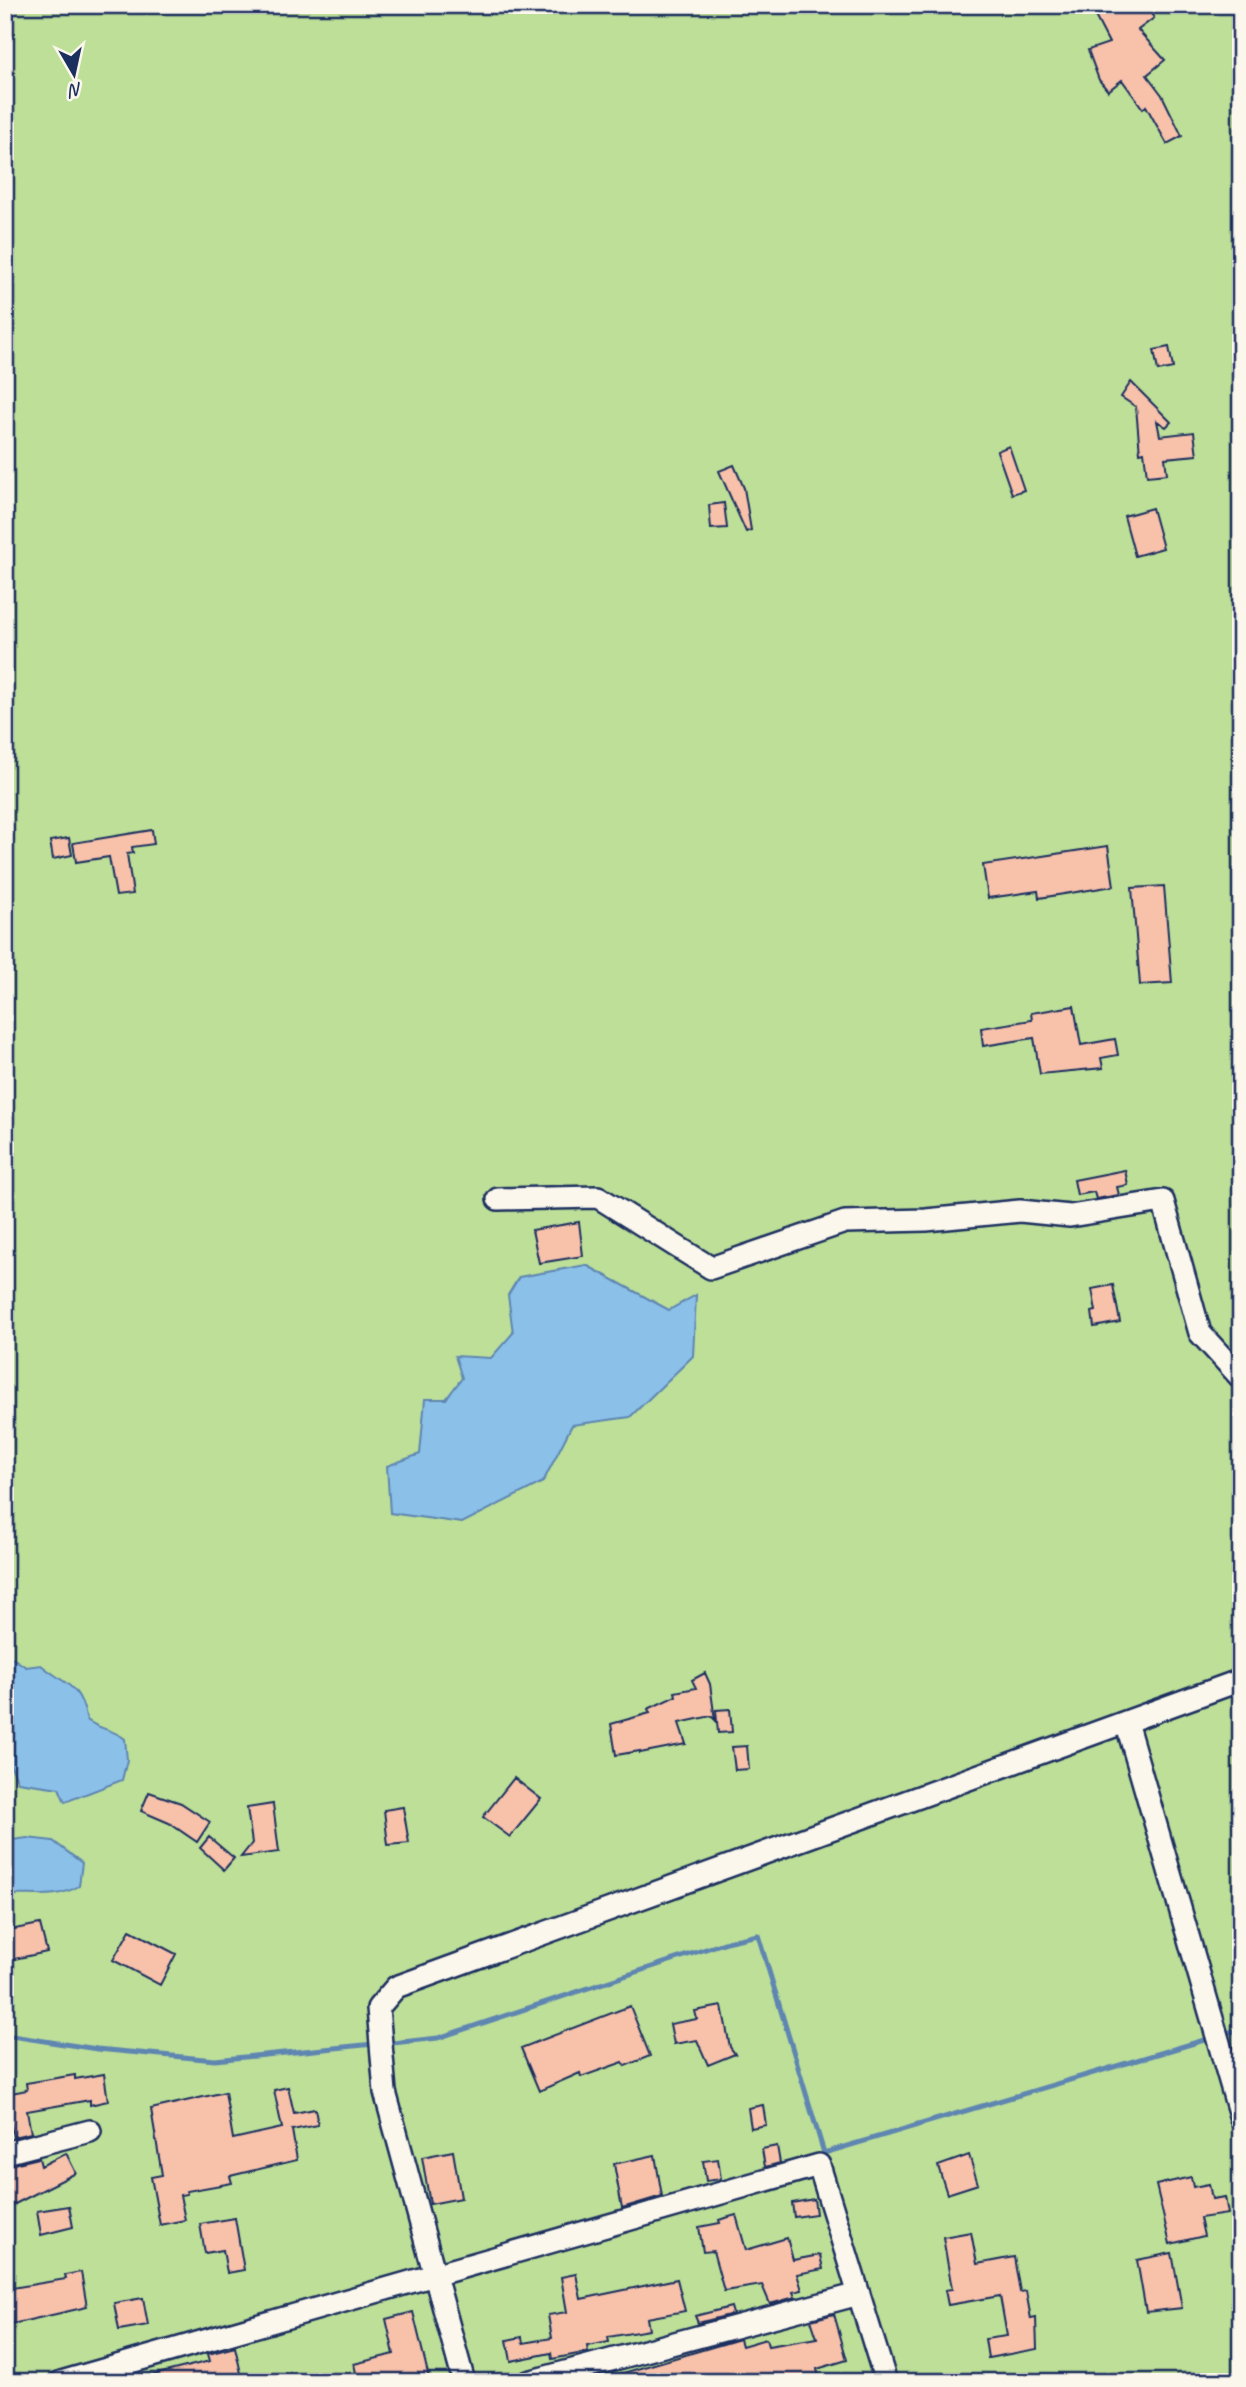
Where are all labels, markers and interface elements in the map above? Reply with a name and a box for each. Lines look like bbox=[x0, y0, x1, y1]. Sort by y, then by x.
north arrow bbox=[38, 38, 108, 108]
text: N bbox=[66, 77, 84, 103]

